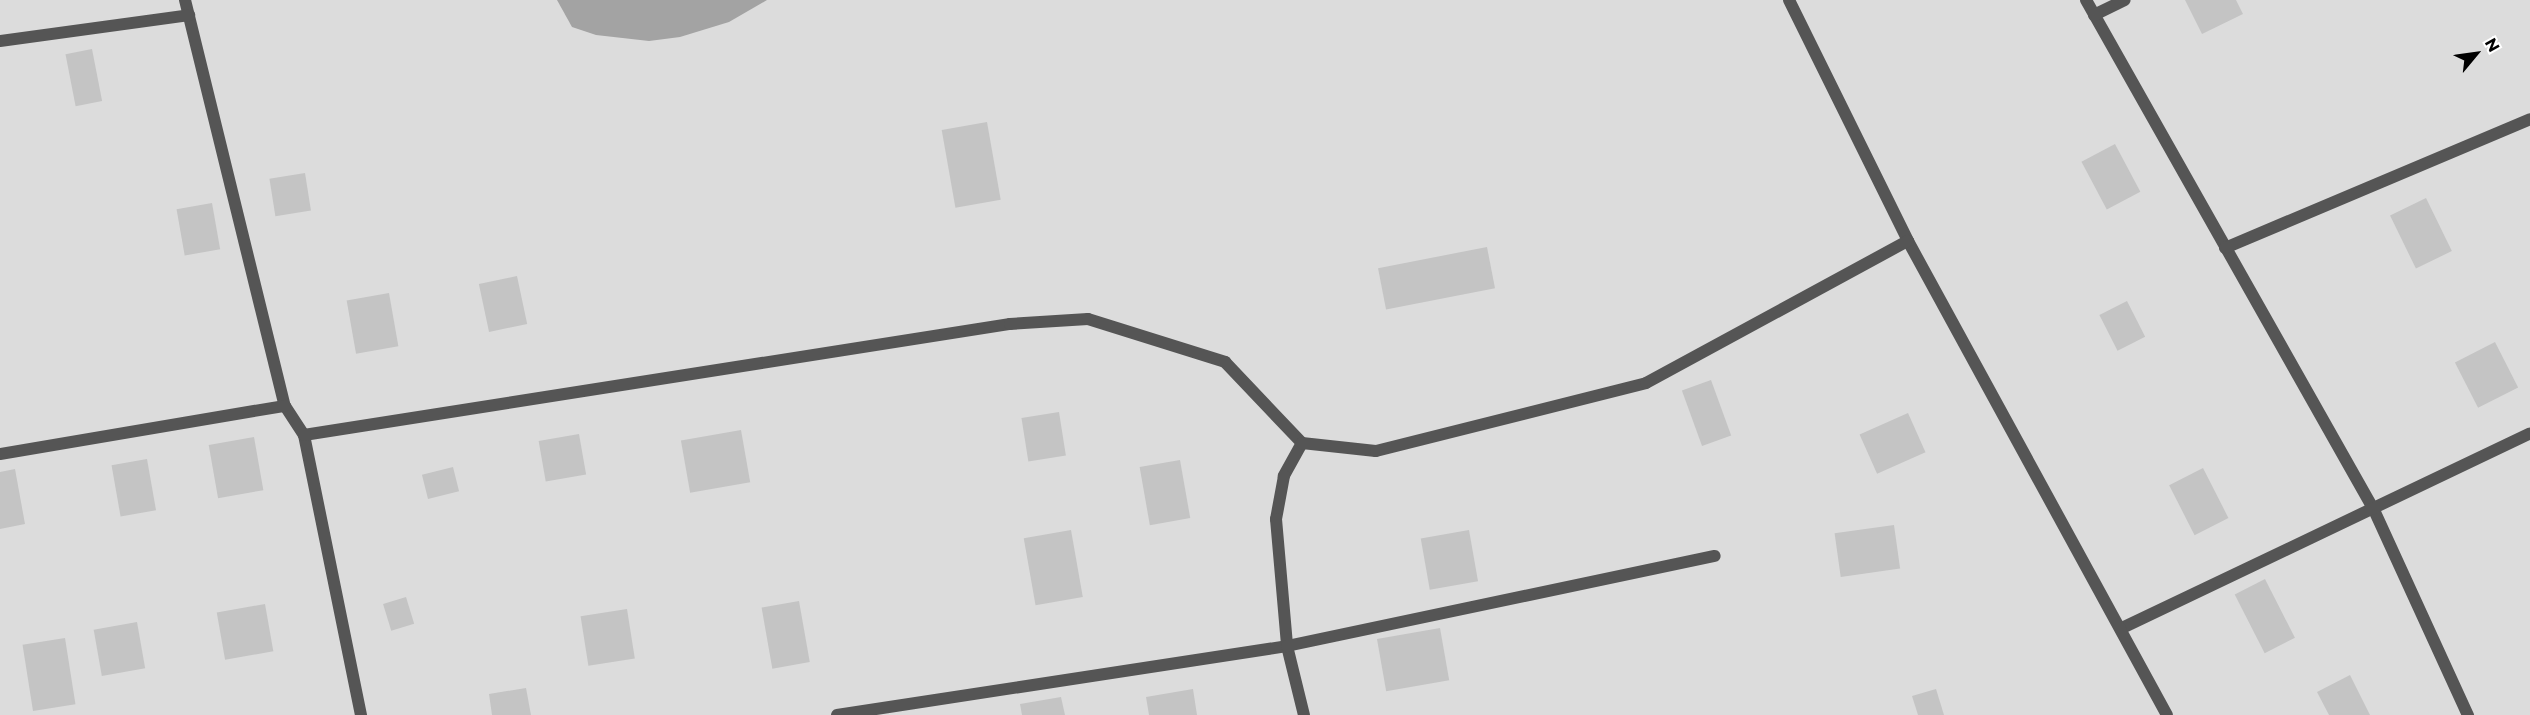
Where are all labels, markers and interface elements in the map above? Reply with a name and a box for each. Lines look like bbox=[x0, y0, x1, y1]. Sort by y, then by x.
north arrow bbox=[2446, 24, 2506, 84]
text: N bbox=[2481, 35, 2504, 55]

